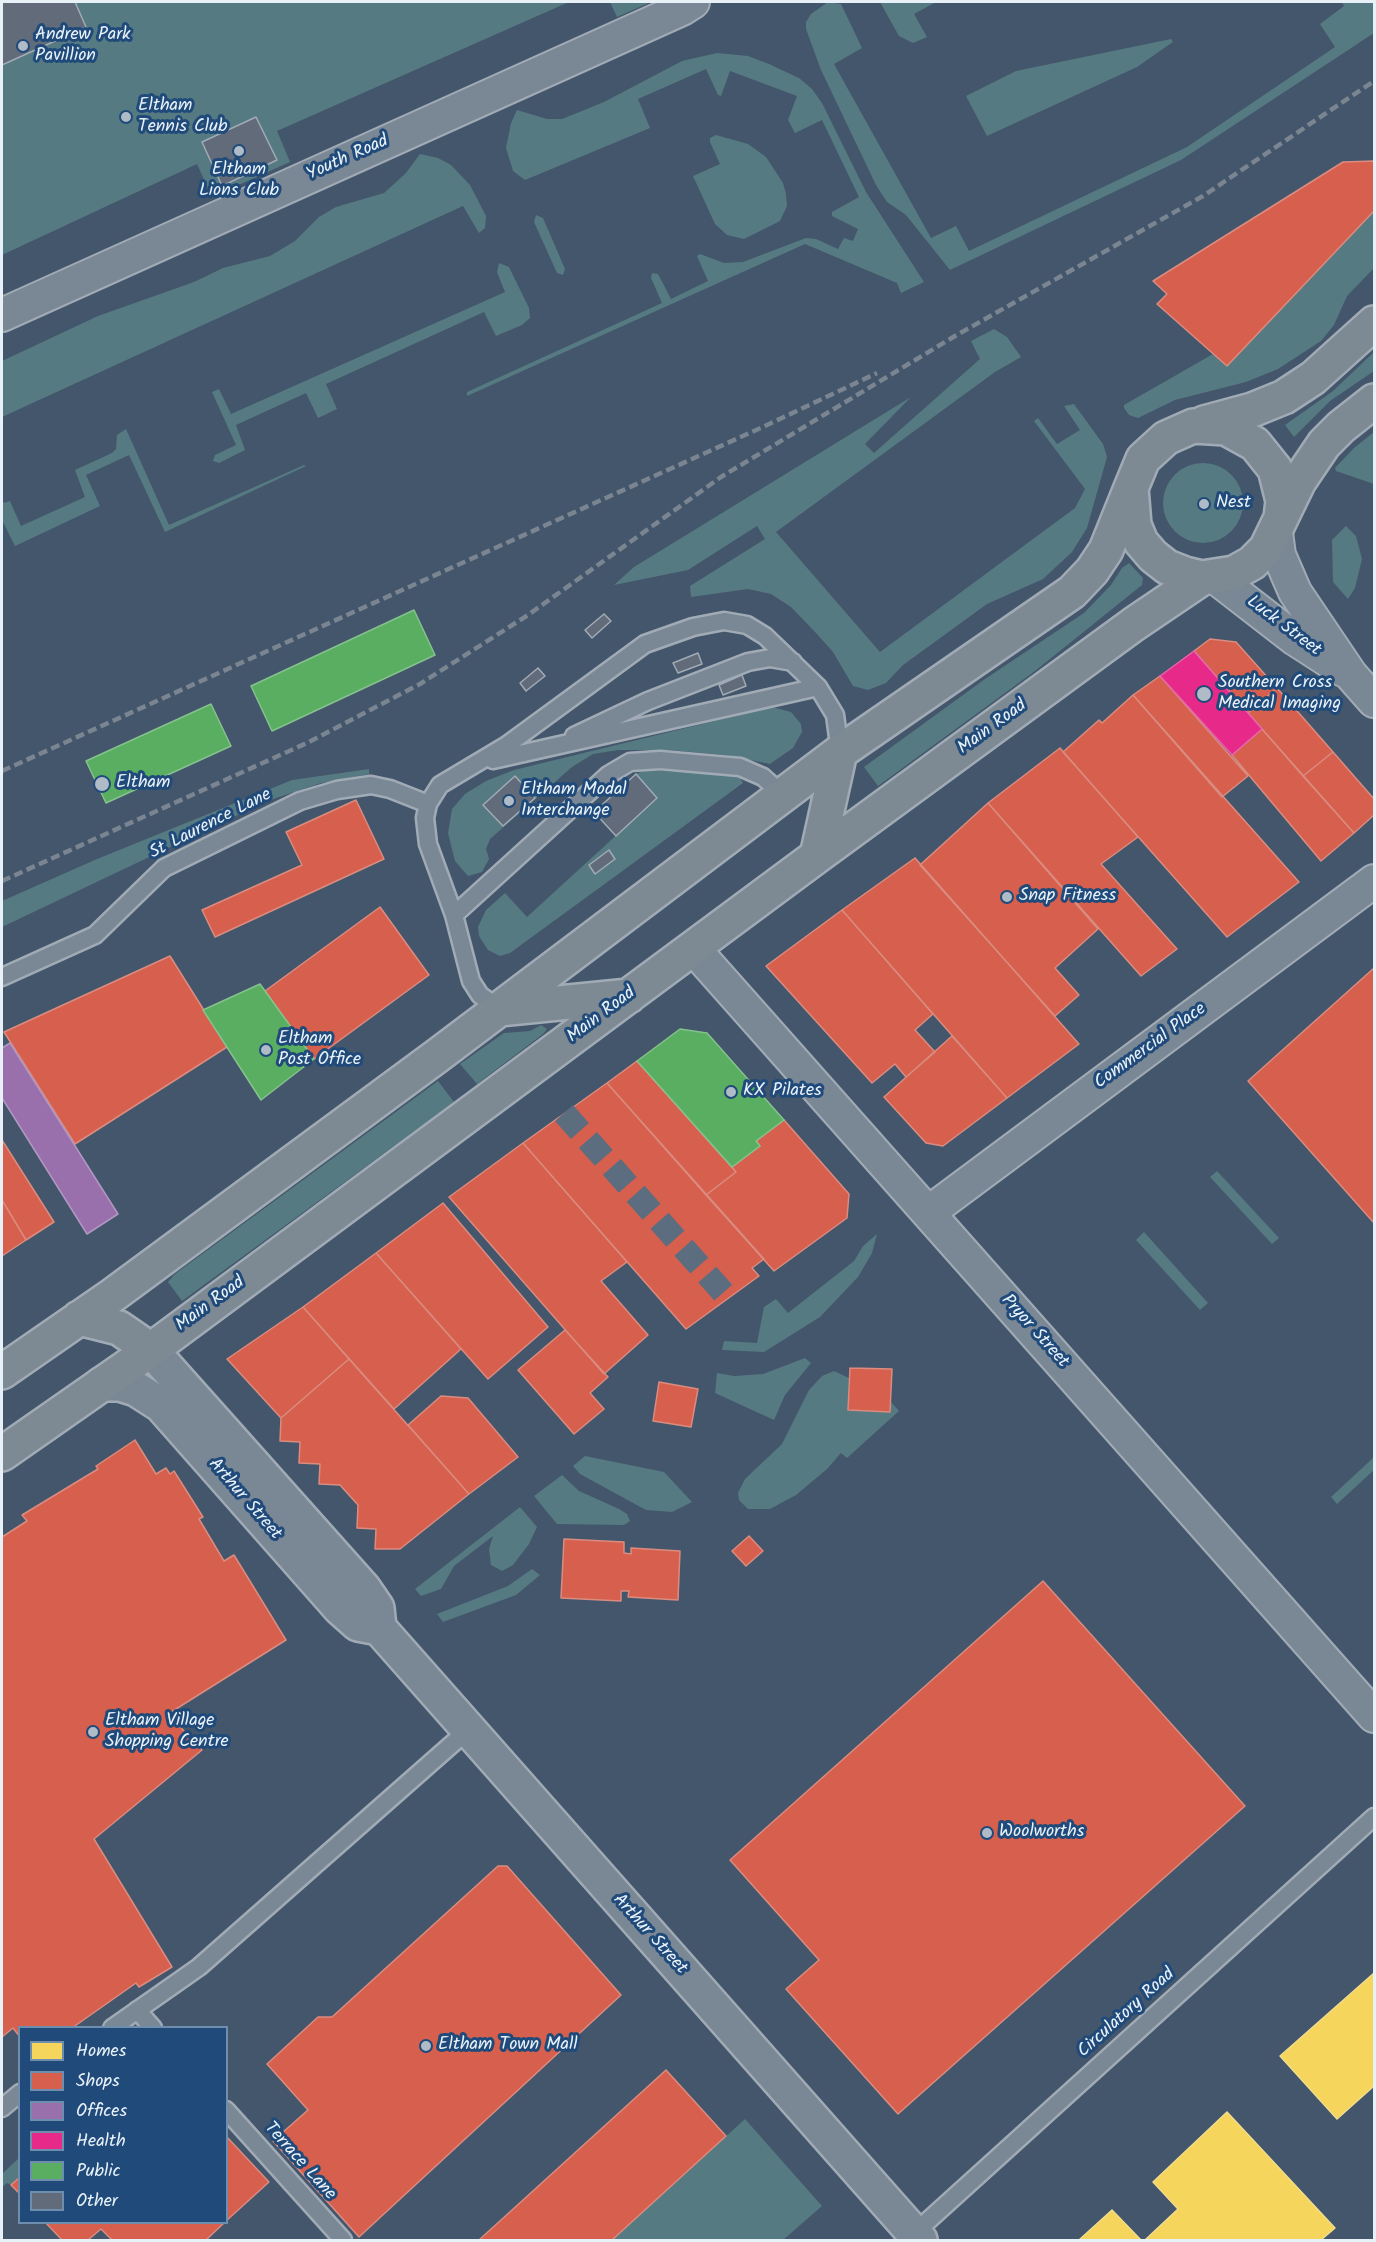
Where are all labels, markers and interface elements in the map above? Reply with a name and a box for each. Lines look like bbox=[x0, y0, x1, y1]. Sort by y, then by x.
place label: Andrew Park Pavillion bbox=[35, 25, 131, 68]
marker: Andrew Park Pavillion bbox=[16, 39, 30, 53]
place label: Eltham Tennis Club bbox=[138, 96, 227, 138]
marker: Eltham Tennis Club bbox=[119, 110, 133, 124]
street label: Youth Road bbox=[304, 131, 392, 187]
marker: Eltham Lions Club bbox=[232, 144, 246, 158]
place label: Eltham Lions Club bbox=[199, 160, 279, 202]
place label: Nest bbox=[1216, 493, 1251, 515]
marker: Nest bbox=[1197, 497, 1211, 511]
street label: Luck Street bbox=[1241, 592, 1325, 662]
place label: Southern Cross Medical Imaging bbox=[1218, 673, 1341, 716]
marker: Southern Cross Medical Imaging bbox=[1195, 685, 1213, 703]
street label: Main Road bbox=[954, 696, 1032, 760]
place label: Eltham bbox=[116, 773, 170, 795]
marker: Eltham bbox=[93, 775, 111, 793]
place label: Eltham Modal Interchange bbox=[521, 780, 627, 822]
street label: St Laurence Lane bbox=[147, 785, 275, 865]
marker: Eltham Modal Interchange bbox=[502, 794, 516, 808]
place label: Snap Fitness bbox=[1019, 886, 1116, 908]
marker: Snap Fitness bbox=[1000, 890, 1014, 904]
street label: Main Road bbox=[564, 983, 640, 1049]
street label: Commercial Place bbox=[1091, 999, 1211, 1095]
place label: Eltham Post Office bbox=[278, 1029, 361, 1072]
marker: Eltham Post Office bbox=[259, 1043, 273, 1057]
place label: KX Pilates bbox=[743, 1081, 822, 1103]
marker: KX Pilates bbox=[724, 1085, 738, 1099]
street label: Main Road bbox=[172, 1273, 250, 1337]
street label: Pryor Street bbox=[995, 1291, 1073, 1373]
street label: Arthur Street bbox=[203, 1455, 285, 1545]
place label: Eltham Village Shopping Centre bbox=[105, 1711, 229, 1754]
marker: Eltham Village Shopping Centre bbox=[86, 1725, 100, 1739]
place label: Woolworths bbox=[999, 1822, 1084, 1844]
marker: Woolworths bbox=[980, 1826, 994, 1840]
street label: Arthur Street bbox=[607, 1890, 691, 1980]
street label: Circulatory Road bbox=[1074, 1965, 1180, 2063]
legend bbox=[18, 2026, 228, 2224]
place label: Eltham Town Mall bbox=[438, 2035, 578, 2057]
text: Homes bbox=[76, 2037, 126, 2066]
marker: Eltham Town Mall bbox=[419, 2039, 433, 2053]
text: Shops bbox=[76, 2067, 120, 2096]
text: Offices bbox=[76, 2097, 127, 2126]
street label: Terrace Lane bbox=[258, 2119, 340, 2205]
text: Health bbox=[76, 2127, 126, 2156]
text: Public bbox=[76, 2157, 121, 2186]
text: Other bbox=[76, 2187, 118, 2216]

